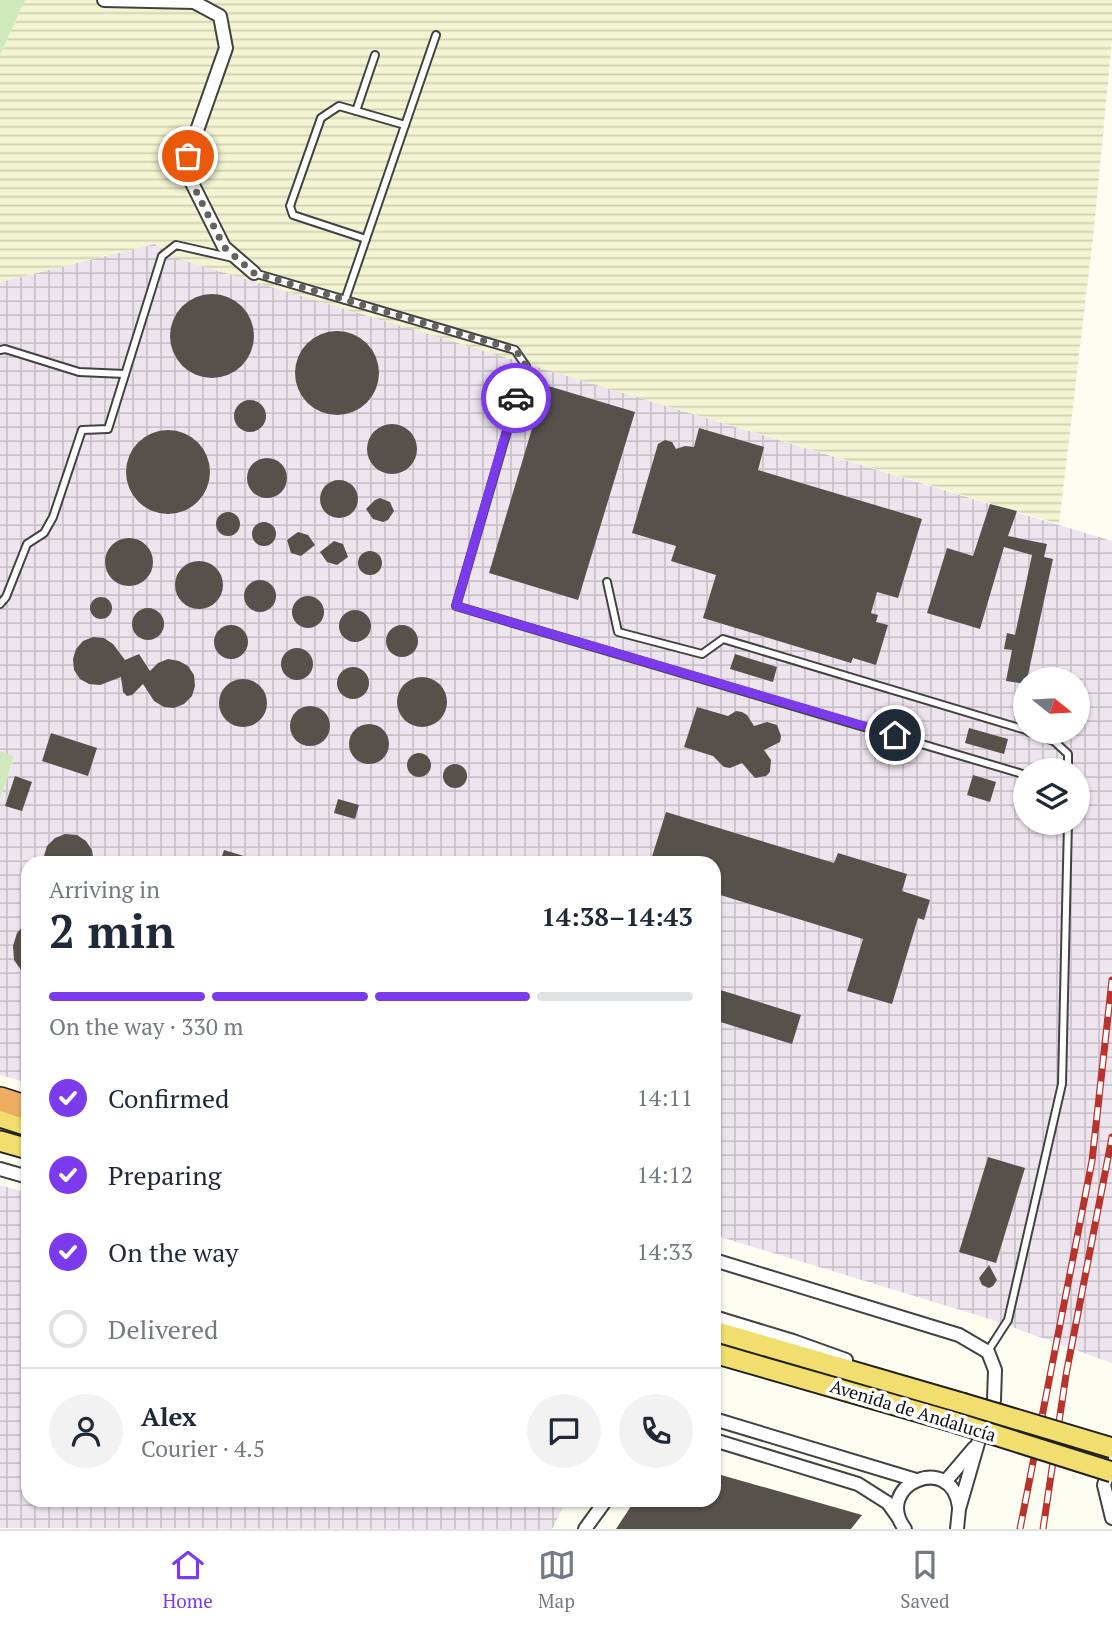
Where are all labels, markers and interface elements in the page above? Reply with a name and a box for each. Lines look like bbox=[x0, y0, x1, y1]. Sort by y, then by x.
pin bbox=[158, 126, 218, 186]
icon: bag bbox=[169, 137, 207, 175]
courier bbox=[481, 363, 551, 433]
icon: car bbox=[497, 379, 535, 417]
north arrow bbox=[1013, 667, 1090, 744]
map controls bbox=[1013, 667, 1090, 835]
pin bbox=[865, 705, 925, 765]
icon: home bbox=[876, 716, 914, 754]
button: layers bbox=[1013, 758, 1090, 835]
text: Arriving in bbox=[49, 874, 160, 905]
text: 14:38–14:43 bbox=[541, 899, 693, 933]
text: 2 min bbox=[49, 900, 175, 961]
text: On the way · 330 m bbox=[49, 1011, 243, 1042]
icon: check bbox=[49, 1079, 87, 1117]
text: Confirmed bbox=[108, 1081, 229, 1115]
text: 14:11 bbox=[636, 1082, 693, 1113]
icon: check bbox=[49, 1156, 87, 1194]
text: Preparing bbox=[108, 1158, 221, 1192]
text: 14:12 bbox=[636, 1159, 693, 1190]
icon: check bbox=[49, 1233, 87, 1271]
text: On the way bbox=[108, 1235, 239, 1269]
text: 14:33 bbox=[636, 1236, 693, 1267]
text: Delivered bbox=[108, 1312, 218, 1346]
street label: Avenida de Andalucía bbox=[827, 1373, 999, 1447]
button: person bbox=[49, 1394, 123, 1468]
button: chat bbox=[527, 1394, 601, 1468]
button: phone bbox=[619, 1394, 693, 1468]
text: Alex bbox=[141, 1399, 197, 1433]
text: Courier · 4.5 bbox=[141, 1433, 265, 1464]
tab: Home bbox=[162, 1546, 213, 1613]
tab: Map bbox=[538, 1546, 576, 1613]
tab: Saved bbox=[900, 1546, 950, 1613]

